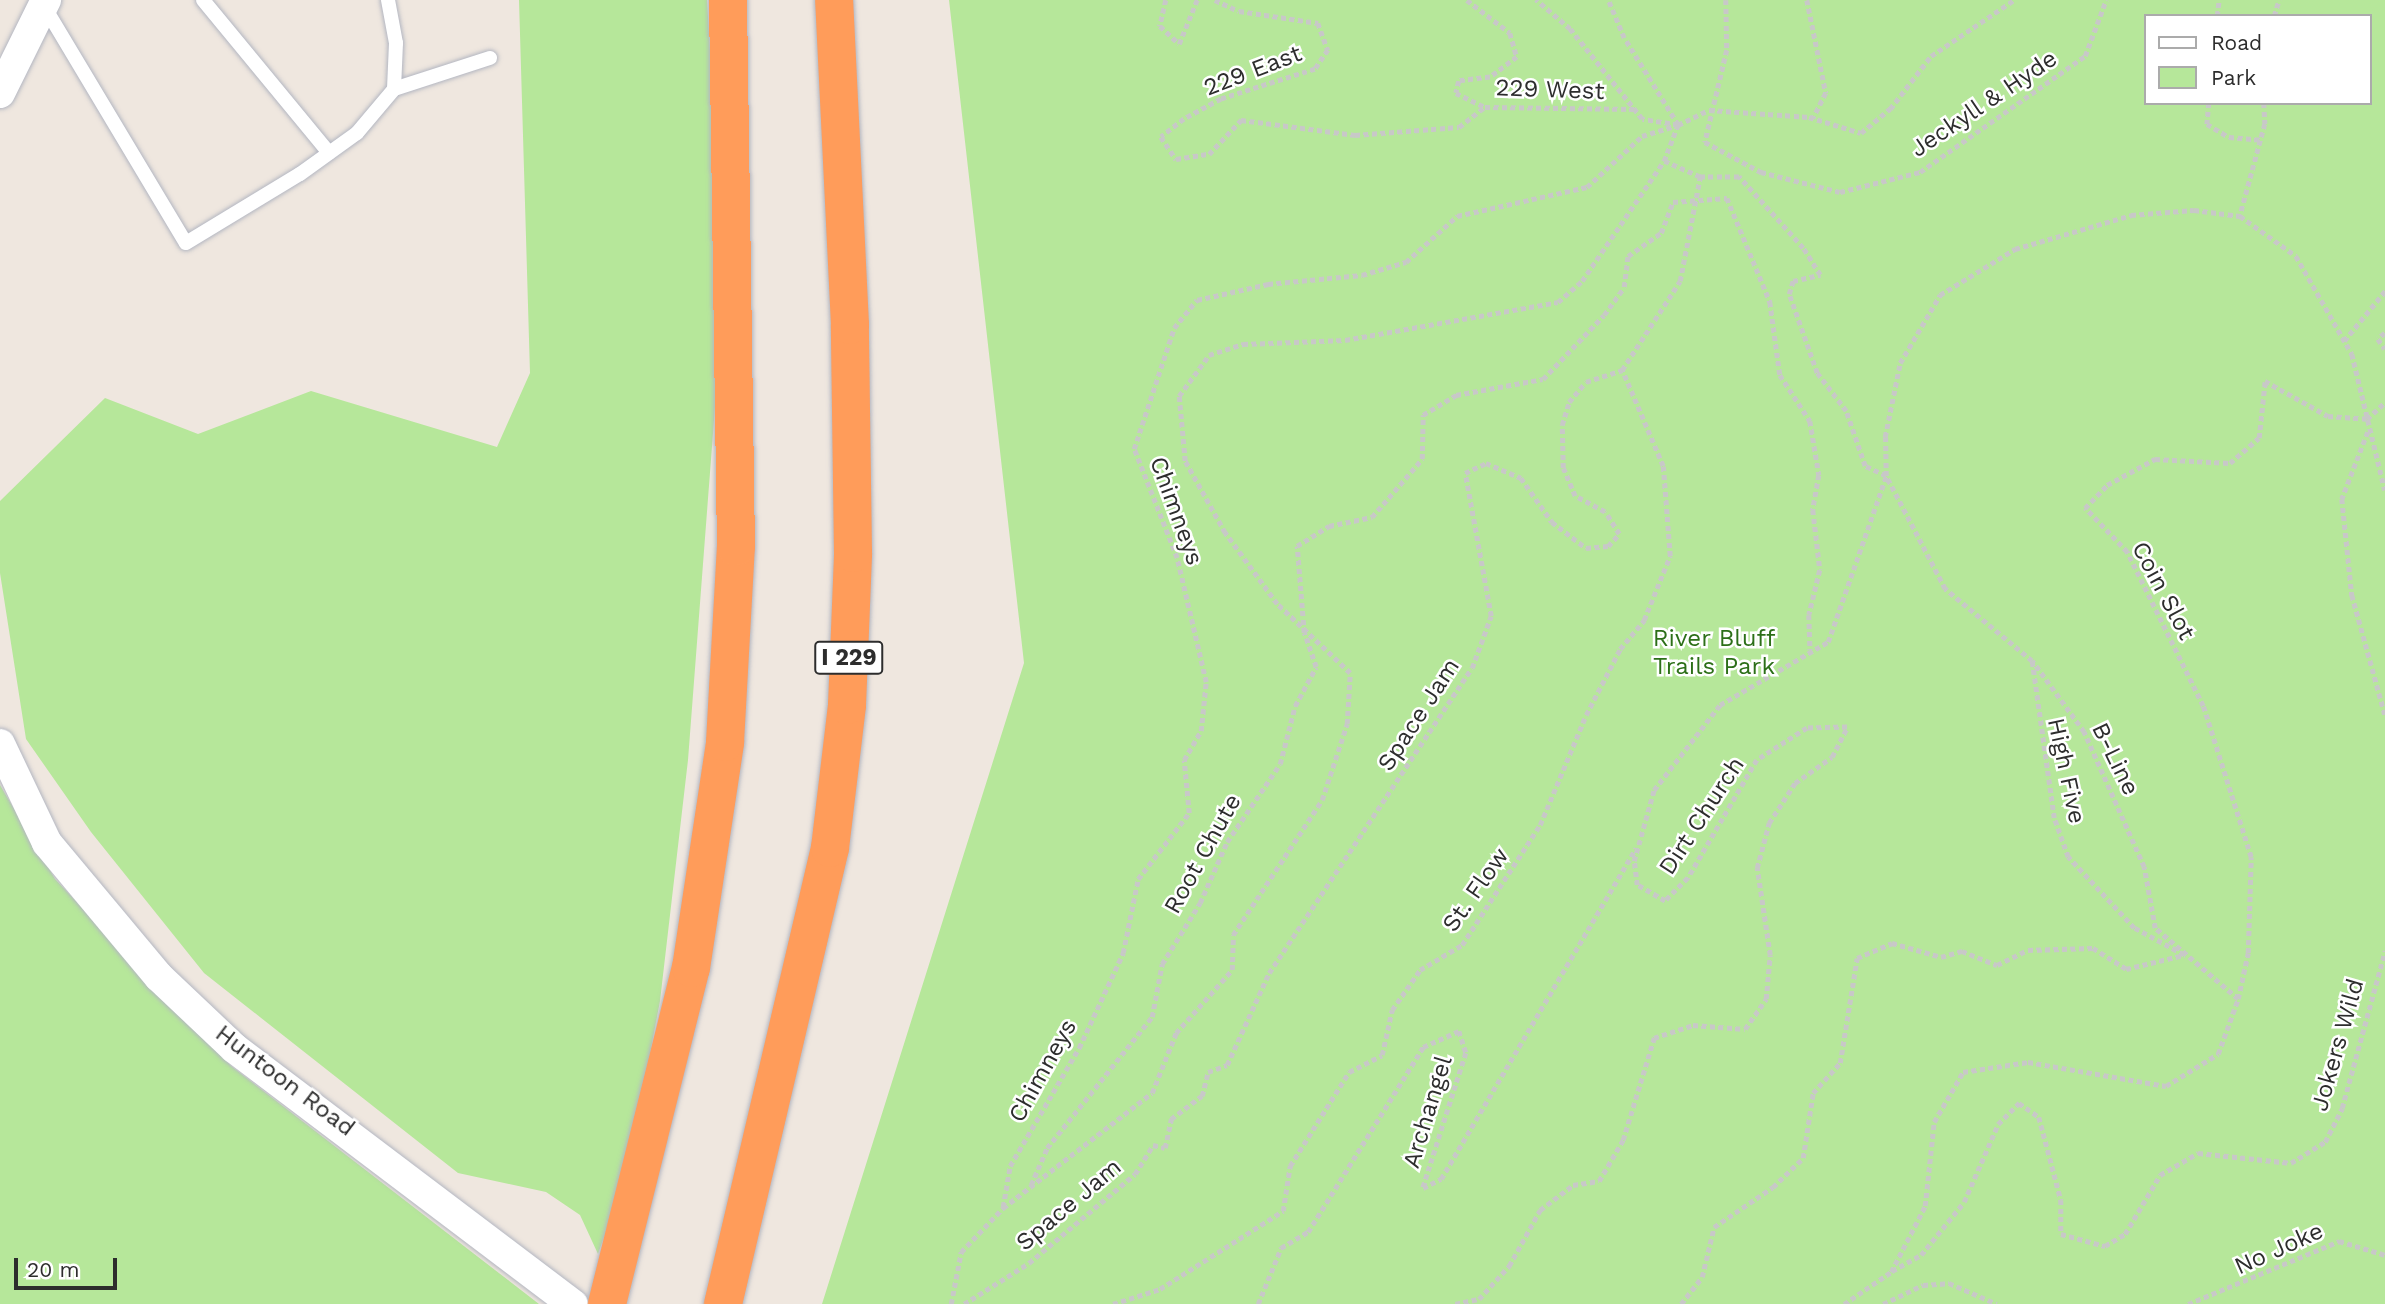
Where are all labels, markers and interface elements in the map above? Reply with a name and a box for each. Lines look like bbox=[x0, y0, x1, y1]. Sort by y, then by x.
legend bbox=[2144, 14, 2371, 105]
text: Road bbox=[2211, 30, 2262, 55]
street label: 229 East bbox=[1200, 39, 1306, 103]
street label: Jeckyll & Hyde bbox=[1905, 44, 2063, 164]
text: Park bbox=[2211, 65, 2256, 90]
street label: 229 West bbox=[1495, 74, 1605, 106]
street label: Chimneys bbox=[1143, 453, 1209, 569]
street label: Coin Slot bbox=[2125, 537, 2201, 645]
park label: River Bluff Trails Park bbox=[1652, 625, 1776, 681]
road number: I 229 bbox=[814, 638, 884, 678]
street label: Space Jam bbox=[1372, 653, 1466, 777]
street label: High Five bbox=[2041, 716, 2091, 826]
street label: B-Line bbox=[2085, 718, 2145, 800]
street label: Dirt Church bbox=[1653, 752, 1751, 880]
street label: Root Chute bbox=[1158, 789, 1248, 919]
street label: St. Flow bbox=[1437, 842, 1515, 938]
street label: Jokers Wild bbox=[2305, 975, 2371, 1115]
street label: Chimneys bbox=[1003, 1014, 1083, 1128]
street label: Huntoon Road bbox=[209, 1019, 361, 1143]
street label: Archangel bbox=[1397, 1052, 1459, 1172]
street label: Space Jam bbox=[1010, 1153, 1128, 1257]
street label: No Joke bbox=[2230, 1217, 2328, 1281]
scale bar bbox=[18, 1244, 121, 1288]
text: 20 m bbox=[27, 1257, 79, 1282]

